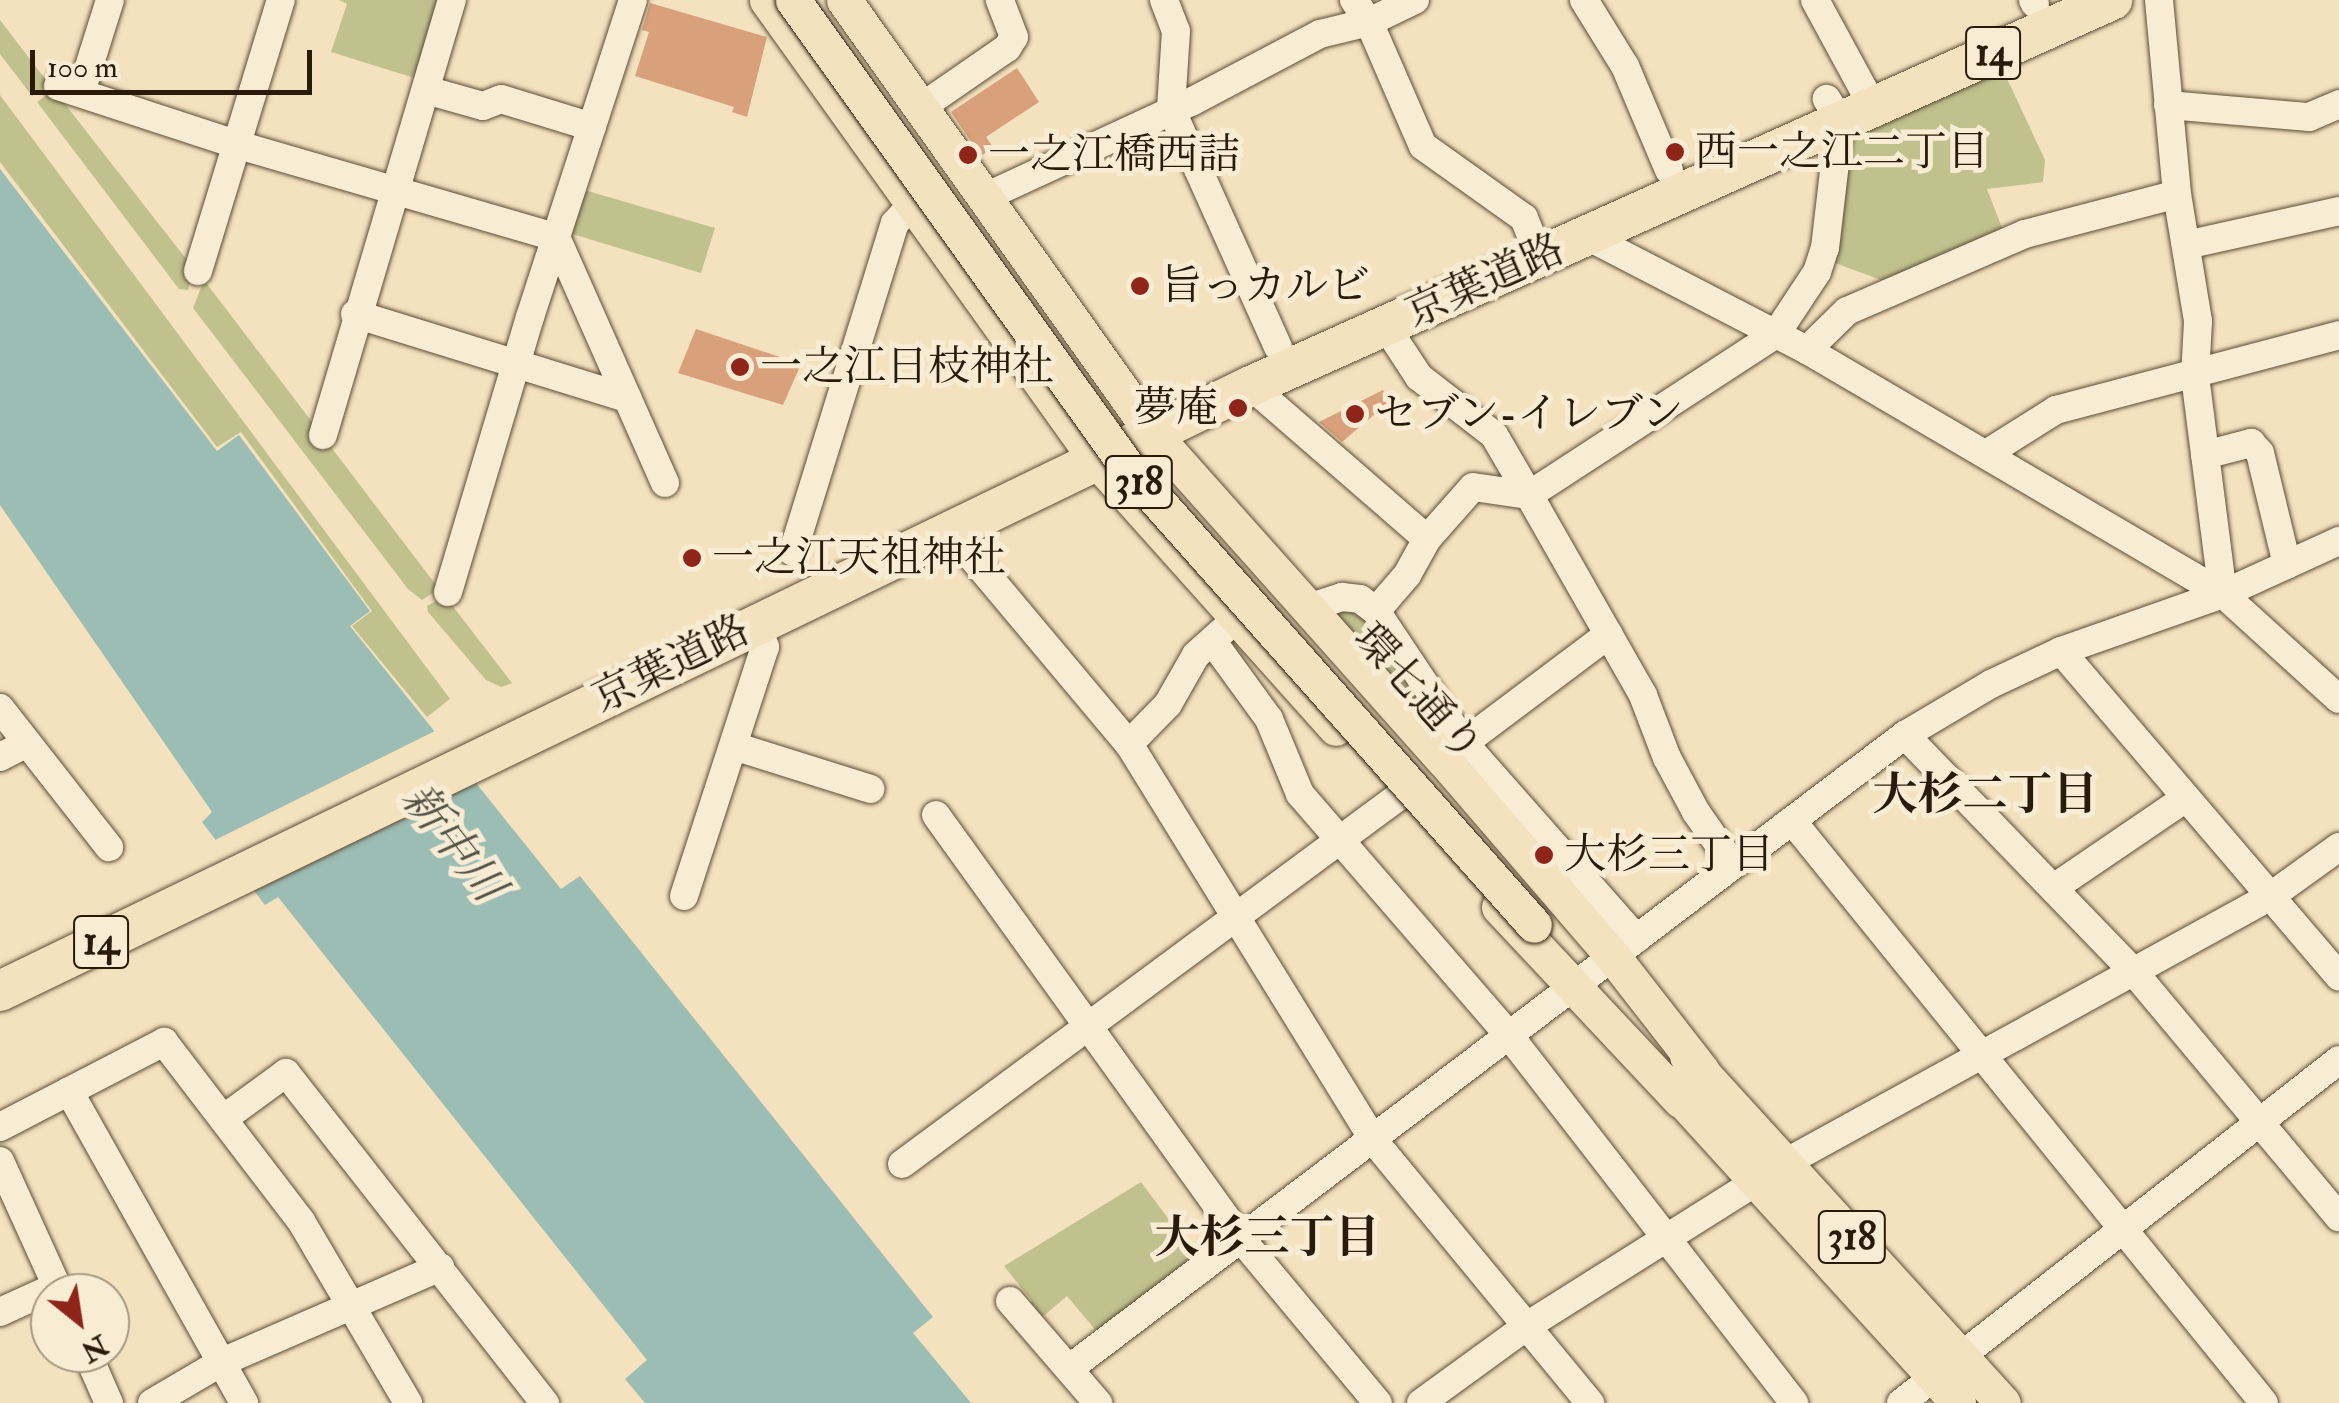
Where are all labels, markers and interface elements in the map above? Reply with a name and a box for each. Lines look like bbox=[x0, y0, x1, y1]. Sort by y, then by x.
road number: 14 bbox=[1963, 18, 2023, 88]
scale bar bbox=[35, 30, 318, 92]
text: 100 m bbox=[47, 49, 118, 86]
place label: 西一之江二丁目 bbox=[1695, 127, 1989, 177]
place label: 一之江橋西詰 bbox=[988, 130, 1240, 180]
marker: 西一之江二丁目 bbox=[1664, 141, 1686, 163]
marker: 一之江橋西詰 bbox=[957, 144, 979, 166]
street label: 京葉道路 bbox=[1398, 224, 1572, 338]
place label: 旨っカルビ bbox=[1160, 261, 1370, 311]
marker: 旨っカルビ bbox=[1129, 275, 1151, 297]
place label: 一之江日枝神社 bbox=[760, 342, 1054, 392]
marker: 一之江日枝神社 bbox=[729, 356, 751, 378]
place label: 夢庵 bbox=[1134, 383, 1218, 433]
place label: セブン-イレブン bbox=[1375, 389, 1687, 439]
marker: 夢庵 bbox=[1227, 397, 1249, 419]
marker: セブン-イレブン bbox=[1344, 403, 1366, 425]
road number: 318 bbox=[1104, 447, 1174, 517]
place label: 一之江天祖神社 bbox=[712, 533, 1006, 583]
marker: 一之江天祖神社 bbox=[681, 547, 703, 569]
street label: 京葉道路 bbox=[584, 605, 758, 723]
street label: 環七通り bbox=[1343, 614, 1493, 772]
district label: 大杉二丁目 bbox=[1873, 769, 2097, 823]
water label: 新中川 bbox=[389, 773, 515, 913]
place label: 大杉三丁目 bbox=[1564, 830, 1774, 880]
marker: 大杉三丁目 bbox=[1533, 844, 1555, 866]
road number: 14 bbox=[71, 907, 131, 977]
road number: 318 bbox=[1817, 1202, 1887, 1272]
district label: 大杉三丁目 bbox=[1155, 1212, 1379, 1266]
north arrow bbox=[30, 1273, 130, 1373]
text: N bbox=[75, 1326, 114, 1369]

